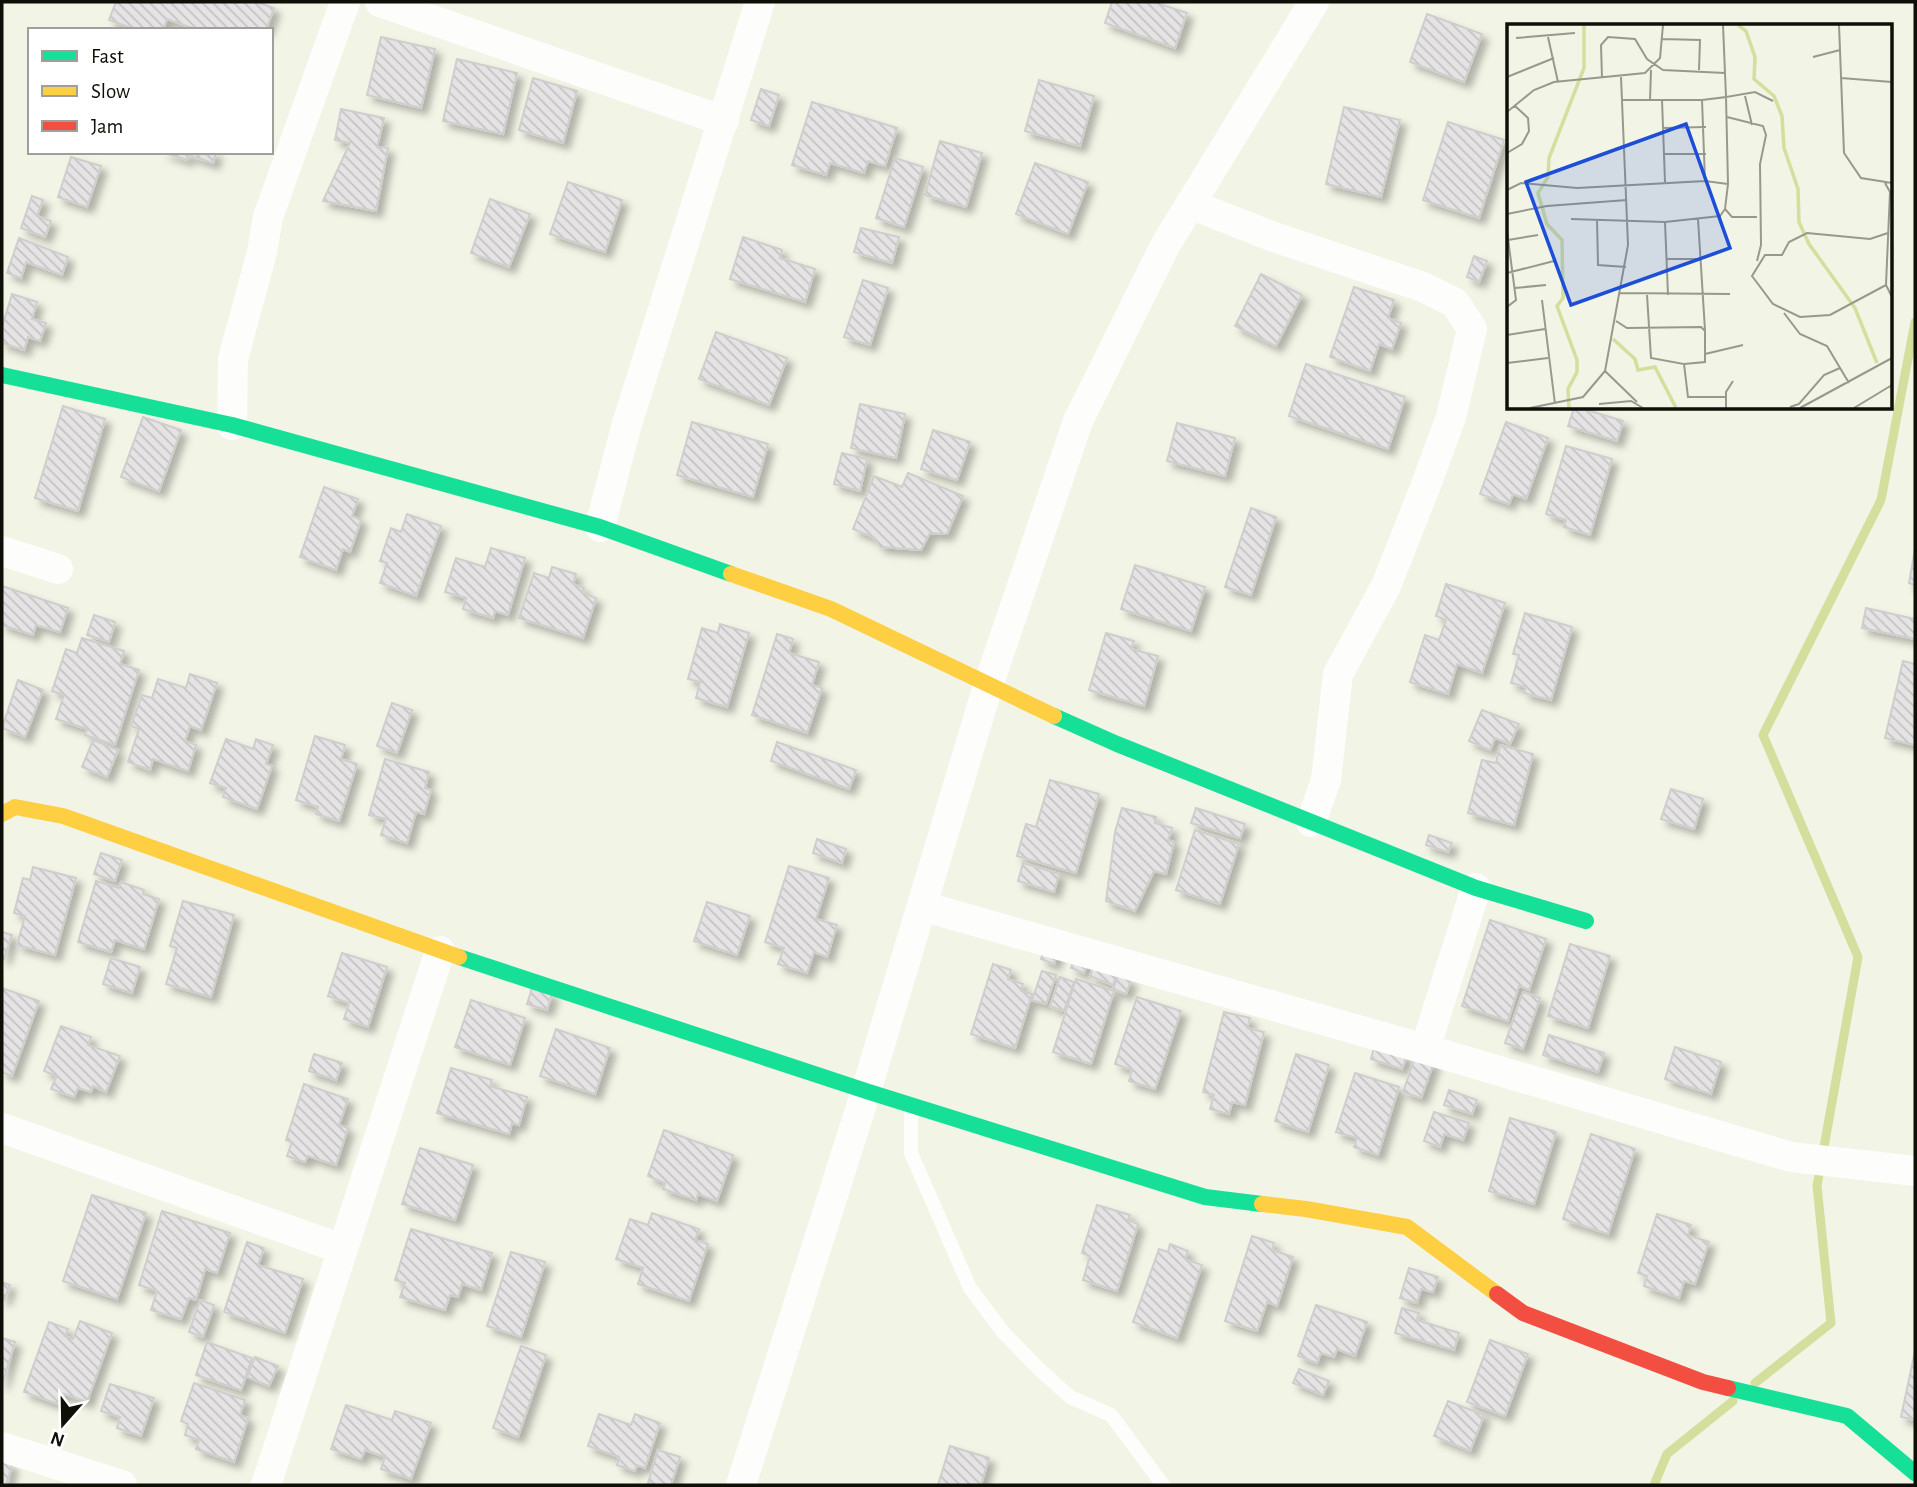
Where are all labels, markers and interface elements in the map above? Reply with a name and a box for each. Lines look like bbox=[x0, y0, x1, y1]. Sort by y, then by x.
inset map bbox=[1507, 24, 1892, 410]
legend bbox=[28, 28, 273, 154]
text: Fast bbox=[91, 46, 124, 67]
text: Slow bbox=[91, 81, 130, 102]
text: Jam bbox=[91, 116, 123, 137]
north arrow bbox=[28, 1389, 98, 1459]
text: N bbox=[48, 1427, 67, 1450]

